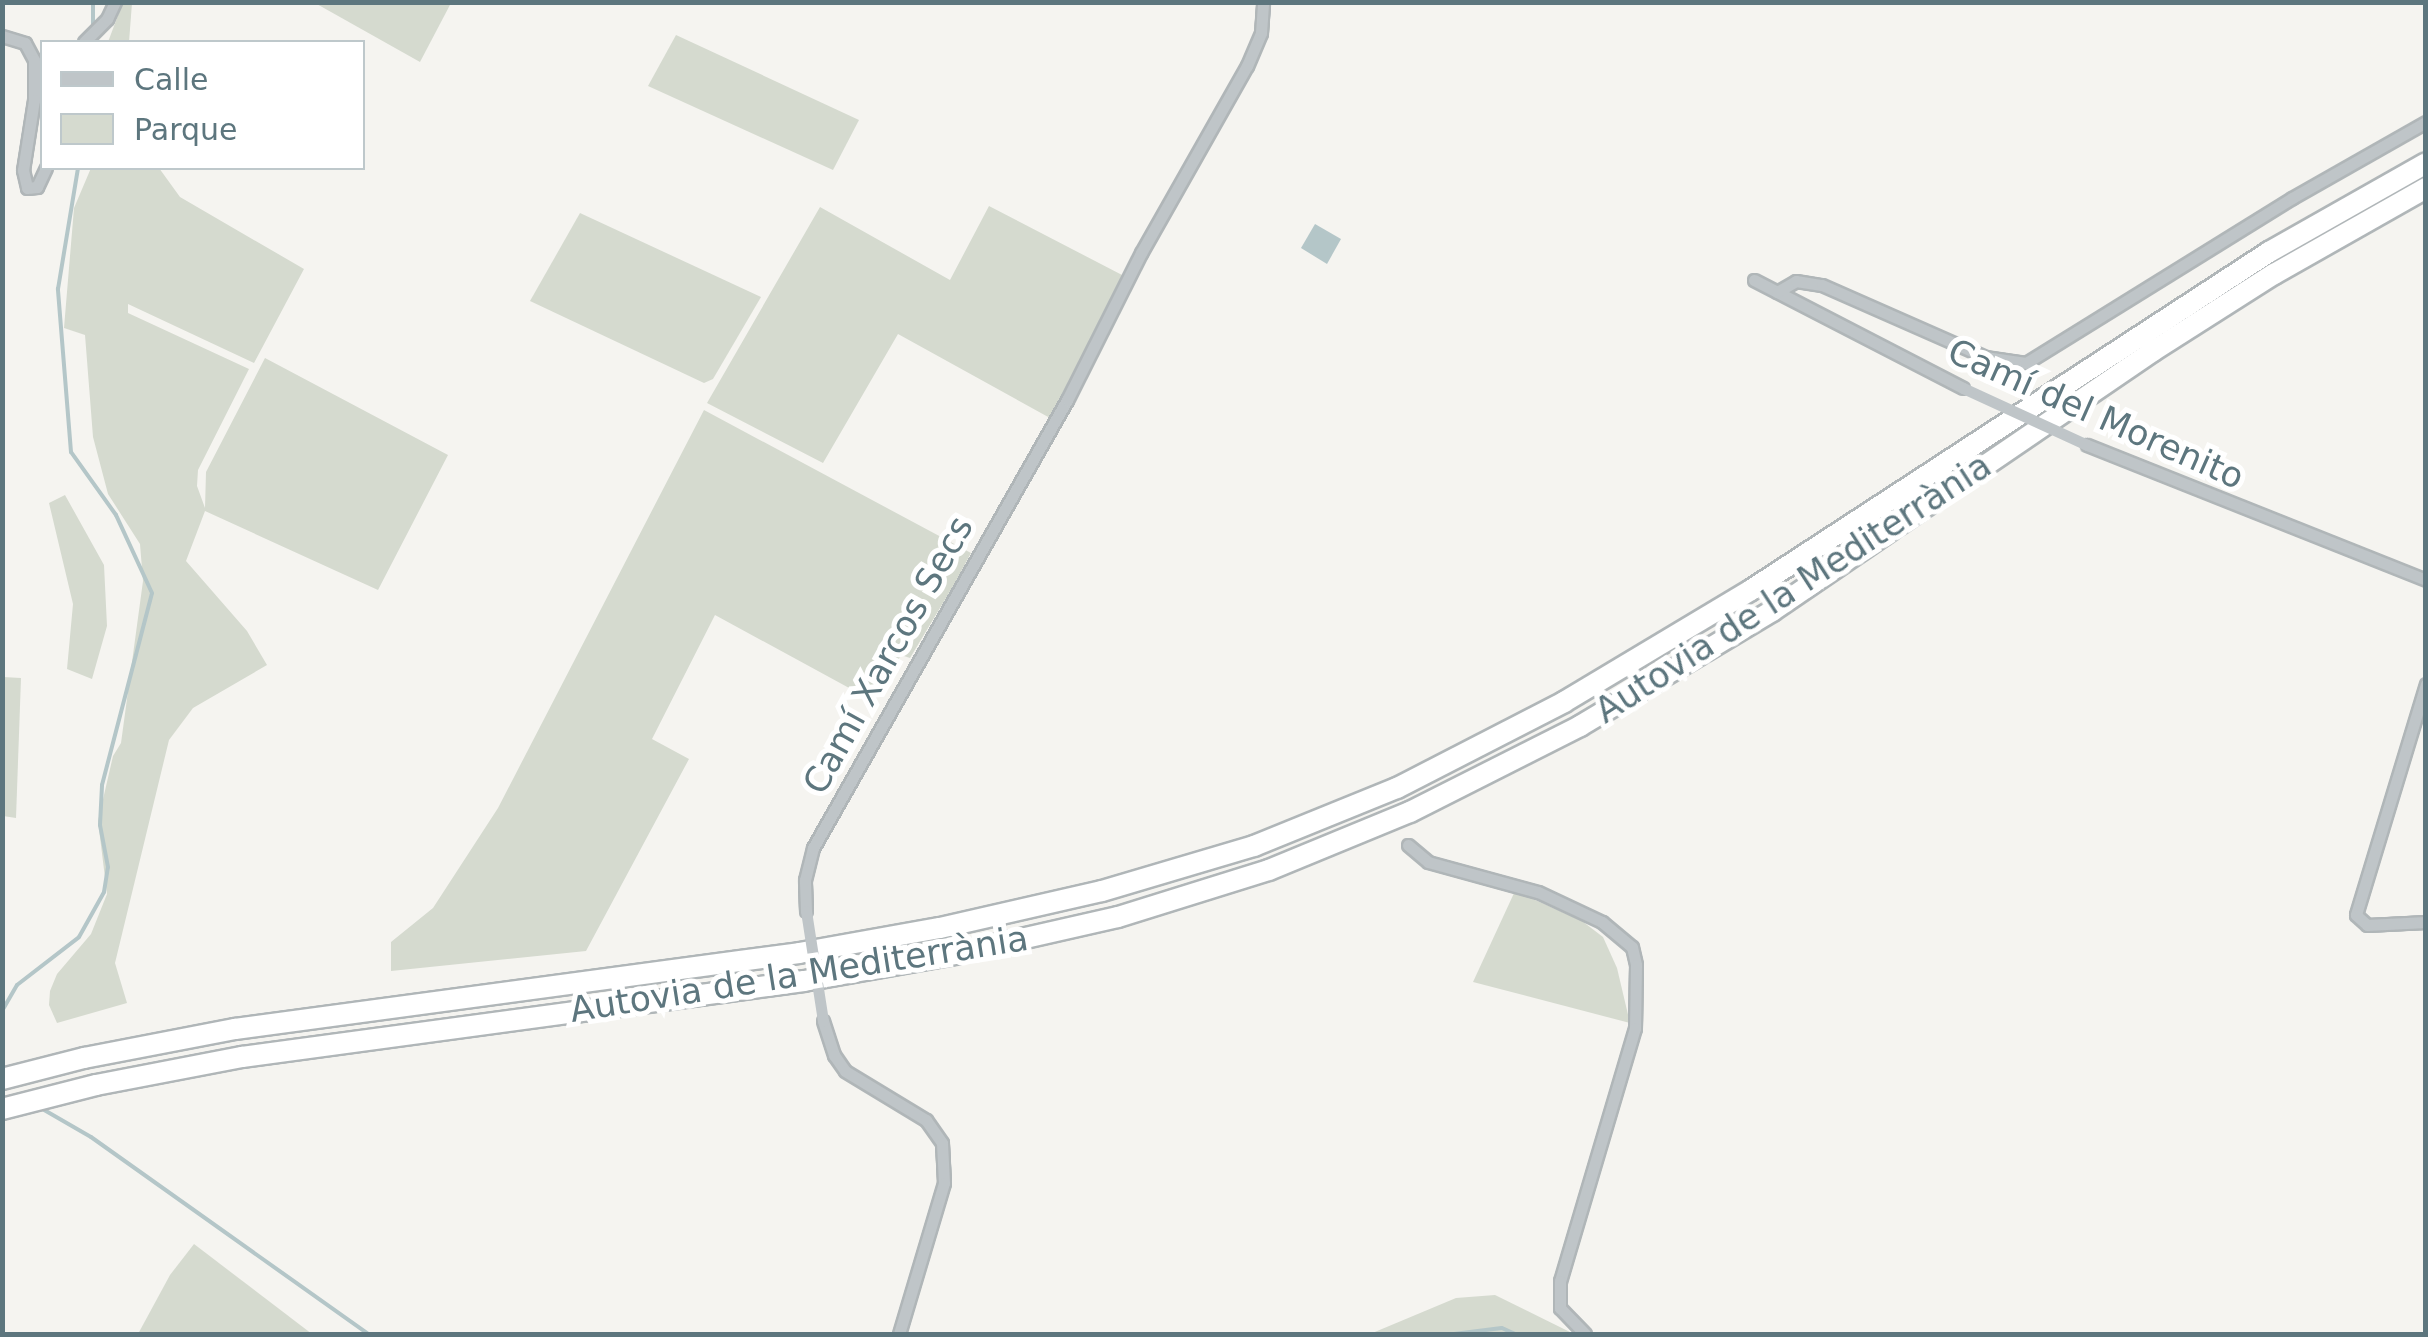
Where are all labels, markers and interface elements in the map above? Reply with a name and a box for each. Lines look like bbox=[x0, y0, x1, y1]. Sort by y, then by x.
legend bbox=[40, 40, 365, 170]
text: Calle bbox=[134, 62, 208, 97]
text: Parque bbox=[134, 112, 237, 147]
street label: Camí del Morenito bbox=[1942, 330, 2250, 498]
street label: Autovia de la Mediterrània bbox=[1587, 444, 1999, 732]
street label: Camí Xarcos Secs bbox=[794, 509, 982, 801]
street label: Autovia de la Mediterrània bbox=[567, 917, 1031, 1031]

